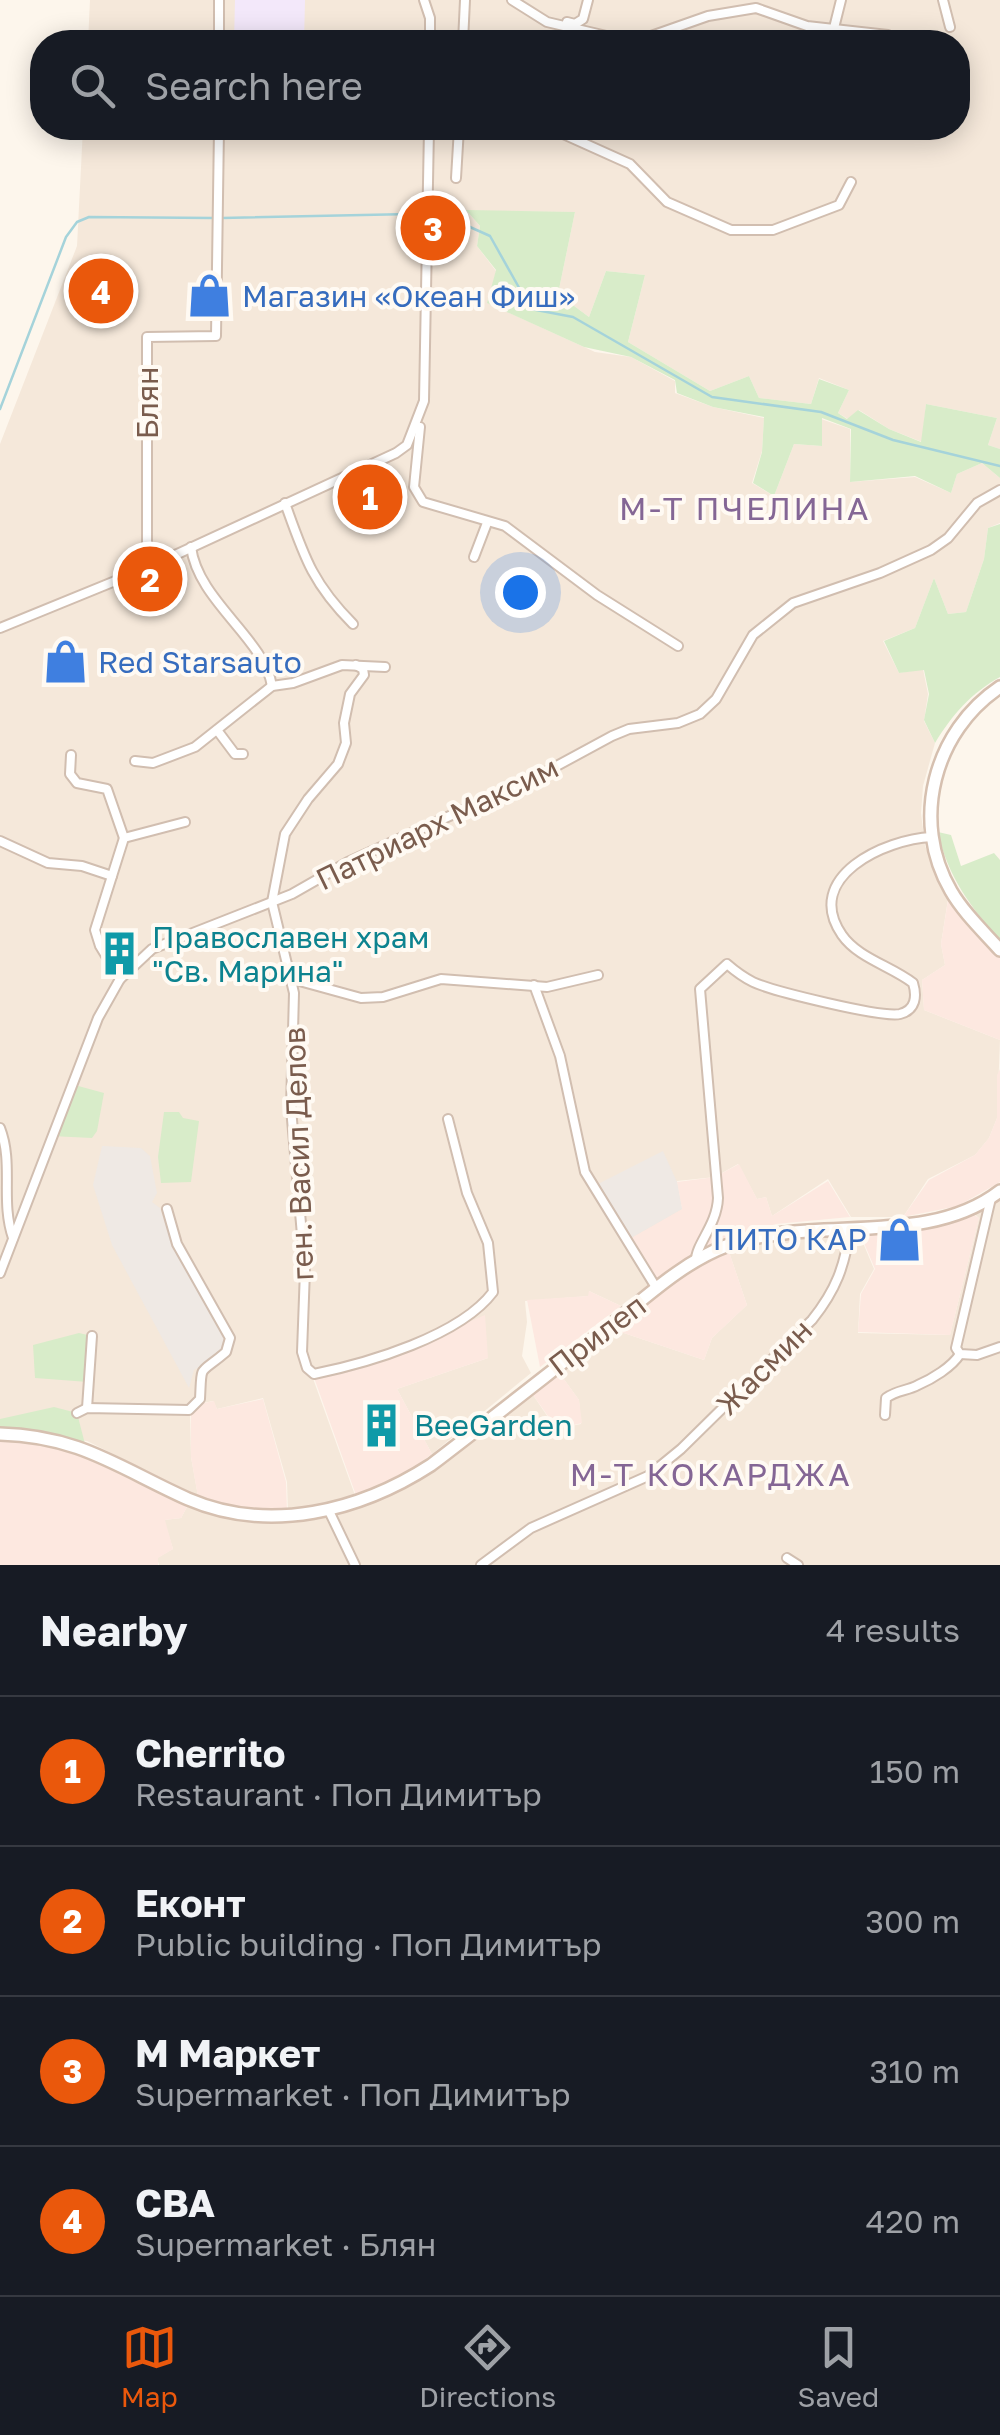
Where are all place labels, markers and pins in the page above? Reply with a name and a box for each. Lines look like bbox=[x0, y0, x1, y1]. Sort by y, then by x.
pin: 3 bbox=[400, 190, 466, 266]
pin: 4 bbox=[68, 254, 134, 328]
shop icon: Магазин «Океан Фиш» bbox=[185, 272, 233, 320]
place label: Магазин «Океан Фиш» bbox=[242, 278, 575, 314]
pin: 1 bbox=[338, 460, 402, 534]
pin: 2 bbox=[118, 542, 182, 616]
shop icon: Red Starsauto bbox=[41, 638, 89, 686]
place label: Red Starsauto bbox=[98, 644, 302, 680]
place label: Православен храм "Св. Марина" bbox=[152, 919, 429, 989]
building icon: Православен храм "Св. Марина" bbox=[95, 930, 143, 978]
shop icon: ПИТО КАР bbox=[876, 1215, 924, 1263]
place label: ПИТО КАР bbox=[713, 1221, 867, 1257]
building icon: BeeGarden bbox=[357, 1401, 405, 1449]
place label: BeeGarden bbox=[414, 1407, 573, 1443]

